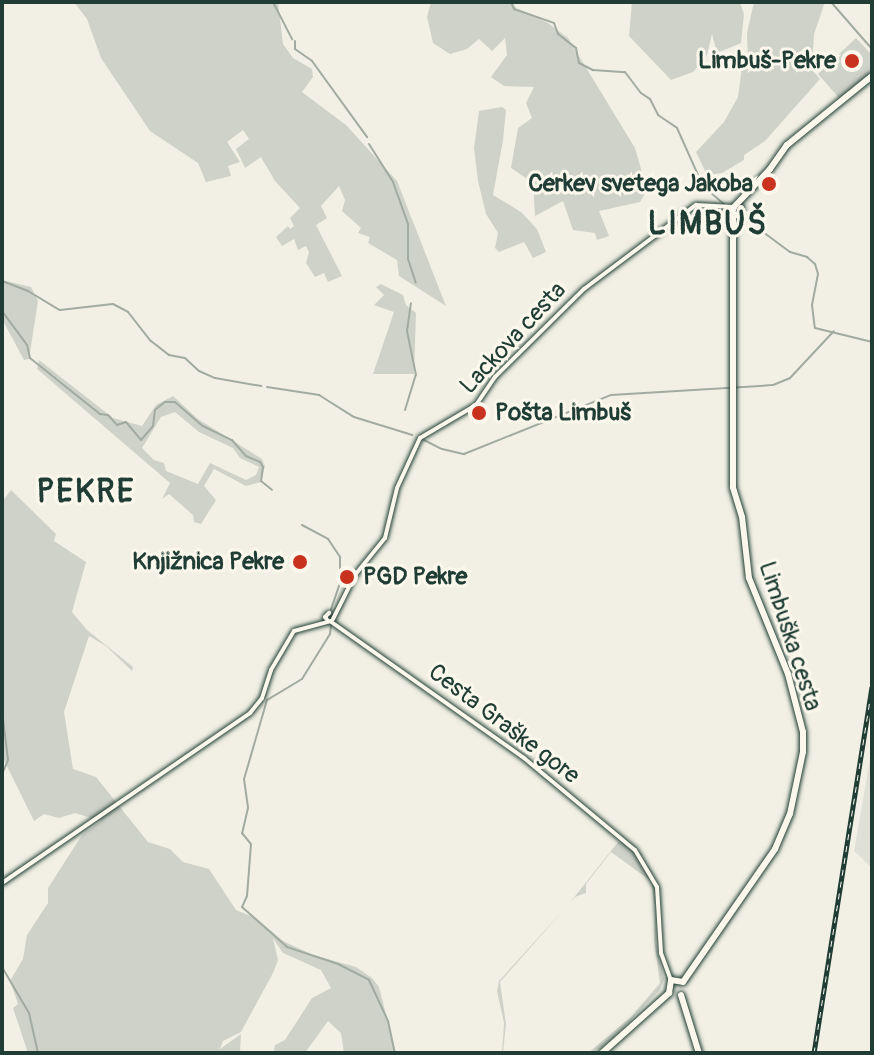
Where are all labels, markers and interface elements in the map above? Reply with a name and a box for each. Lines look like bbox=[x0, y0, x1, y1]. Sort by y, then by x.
place label: Limbuš-Pekre bbox=[698, 47, 836, 75]
marker: Limbuš-Pekre bbox=[843, 52, 861, 70]
place label: Cerkev svetega Jakoba bbox=[528, 170, 753, 198]
marker: Cerkev svetega Jakoba bbox=[760, 175, 778, 193]
district label: LIMBUŠ bbox=[648, 205, 768, 243]
street label: Lackova cesta bbox=[454, 276, 572, 400]
place label: Pošta Limbuš bbox=[495, 399, 631, 427]
marker: Pošta Limbuš bbox=[470, 404, 488, 422]
district label: PEKRE bbox=[37, 473, 135, 511]
place label: Knjižnica Pekre bbox=[132, 548, 284, 576]
marker: Knjižnica Pekre bbox=[291, 553, 309, 571]
street label: Limbuška cesta bbox=[752, 558, 828, 714]
place label: PGD Pekre bbox=[363, 563, 467, 591]
marker: PGD Pekre bbox=[338, 568, 356, 586]
street label: Cesta Graške gore bbox=[423, 658, 585, 790]

